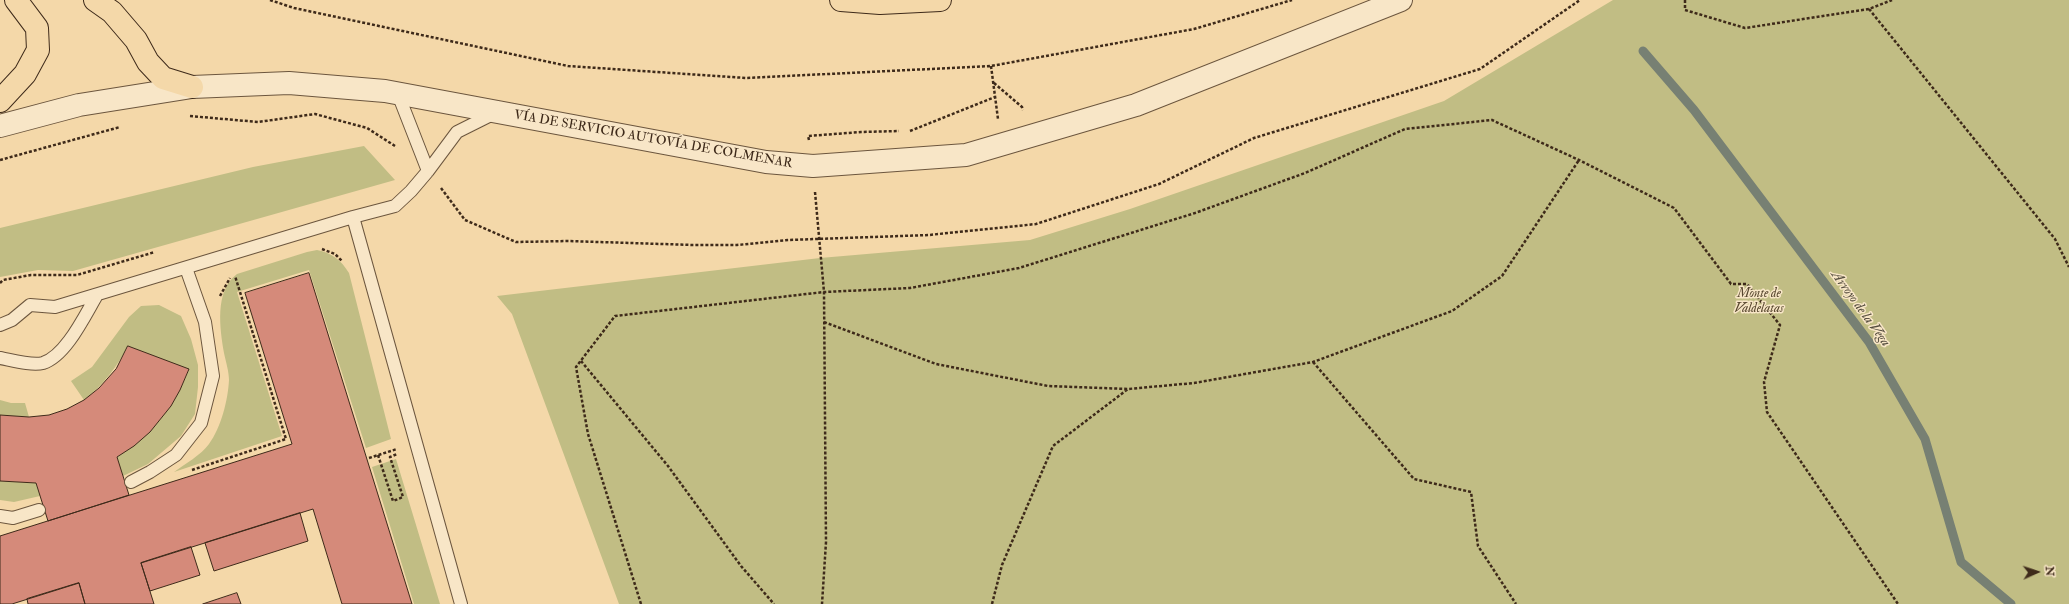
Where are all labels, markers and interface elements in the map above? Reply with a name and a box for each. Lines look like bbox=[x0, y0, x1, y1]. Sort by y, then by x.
street label: VÍA DE SERVICIO AUTOVÍA DE COLMENAR bbox=[513, 108, 793, 172]
water label: Arroyo de la Vega bbox=[1827, 268, 1893, 350]
park label: Monte de Valdelatas bbox=[1735, 286, 1783, 317]
north arrow bbox=[2017, 552, 2057, 592]
text: N bbox=[2043, 566, 2056, 577]

